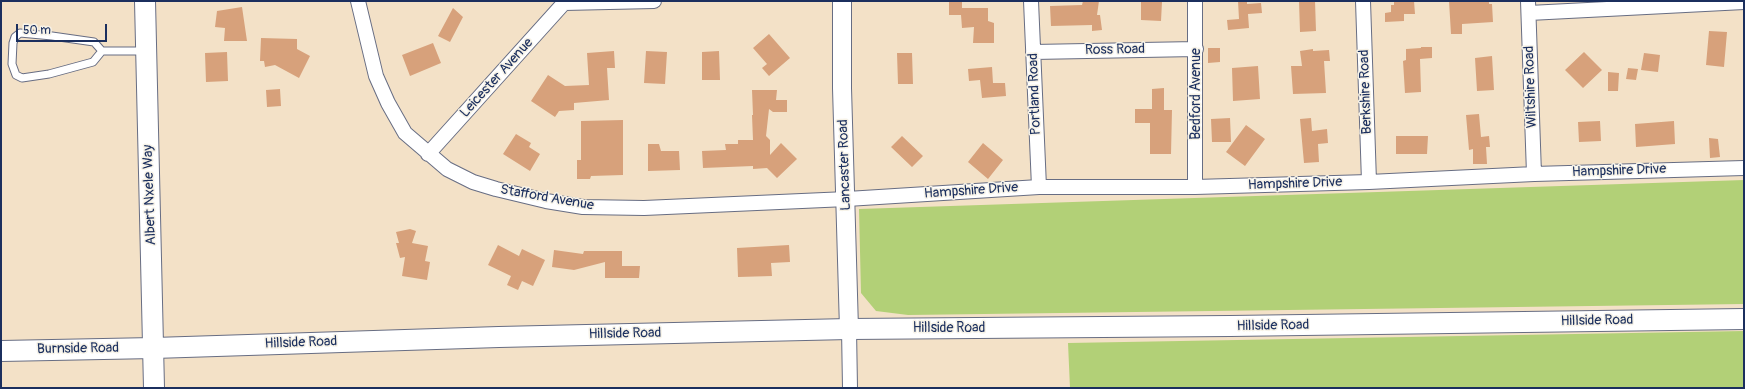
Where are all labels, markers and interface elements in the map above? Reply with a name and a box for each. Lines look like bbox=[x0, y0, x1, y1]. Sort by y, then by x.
scale bar bbox=[18, 16, 109, 42]
text: 50 m bbox=[23, 23, 51, 38]
street label: Leicester Avenue bbox=[457, 35, 537, 121]
street label: Ross Road bbox=[1085, 41, 1145, 59]
street label: Wiltshire Road bbox=[1521, 45, 1541, 129]
street label: Bedford Avenue bbox=[1188, 48, 1204, 140]
street label: Berkshire Road bbox=[1356, 49, 1376, 135]
street label: Portland Road bbox=[1025, 53, 1045, 135]
street label: Lancaster Road bbox=[835, 119, 855, 211]
street label: Albert Nxele Way bbox=[140, 144, 160, 246]
street label: Hampshire Drive bbox=[1572, 161, 1666, 181]
street label: Hampshire Drive bbox=[1248, 174, 1342, 194]
street label: Hampshire Drive bbox=[923, 179, 1019, 203]
street label: Stafford Avenue bbox=[499, 182, 595, 214]
street label: Hillside Road bbox=[1561, 312, 1633, 330]
street label: Hillside Road bbox=[1237, 317, 1309, 335]
street label: Hillside Road bbox=[913, 320, 985, 336]
street label: Hillside Road bbox=[589, 325, 661, 343]
street label: Hillside Road bbox=[264, 333, 338, 353]
street label: Burnside Road bbox=[37, 340, 119, 358]

